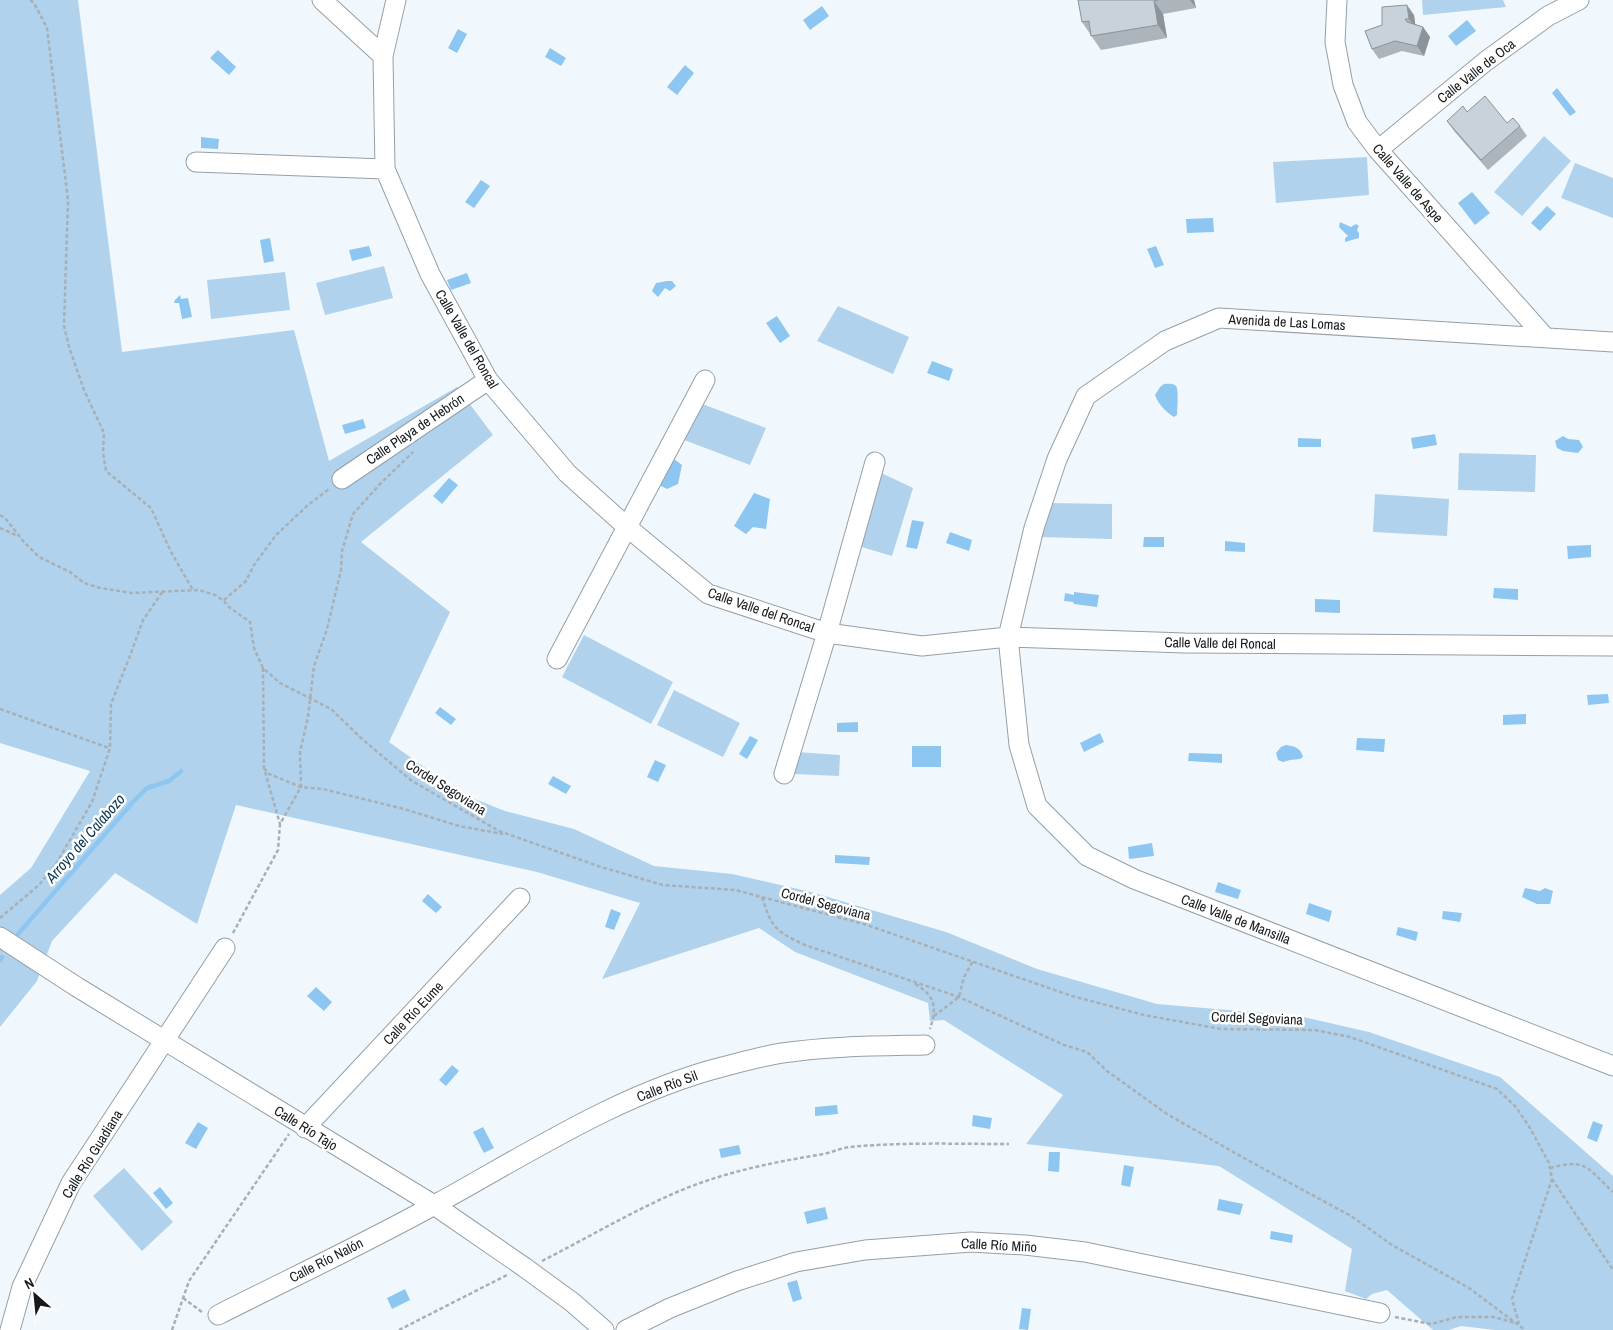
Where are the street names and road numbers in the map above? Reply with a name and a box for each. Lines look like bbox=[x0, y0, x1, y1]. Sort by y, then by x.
street label: Calle Valle de Oca bbox=[1433, 35, 1519, 107]
street label: Calle Valle de Aspe bbox=[1369, 140, 1447, 226]
street label: Calle Valle del Roncal bbox=[431, 286, 503, 392]
street label: Avenida de Las Lomas bbox=[1227, 310, 1346, 334]
street label: Calle Playa de Hebrón bbox=[362, 389, 468, 469]
street label: Calle Valle del Roncal bbox=[705, 583, 817, 637]
street label: Calle Valle del Roncal bbox=[1164, 633, 1276, 653]
street label: Cordel Segoviana bbox=[402, 755, 490, 819]
street label: Cordel Segoviana bbox=[779, 883, 873, 925]
street label: Calle Valle de Mansilla bbox=[1179, 890, 1294, 948]
street label: Calle Río Eume bbox=[379, 977, 447, 1049]
street label: Cordel Segoviana bbox=[1211, 1007, 1304, 1029]
street label: Calle Río Sil bbox=[634, 1066, 700, 1106]
street label: Calle Río Tajo bbox=[271, 1101, 341, 1155]
street label: Calle Río Guadiana bbox=[58, 1106, 127, 1202]
street label: Calle Río Nalón bbox=[286, 1234, 366, 1286]
street label: Calle Río Miño bbox=[961, 1234, 1037, 1256]

